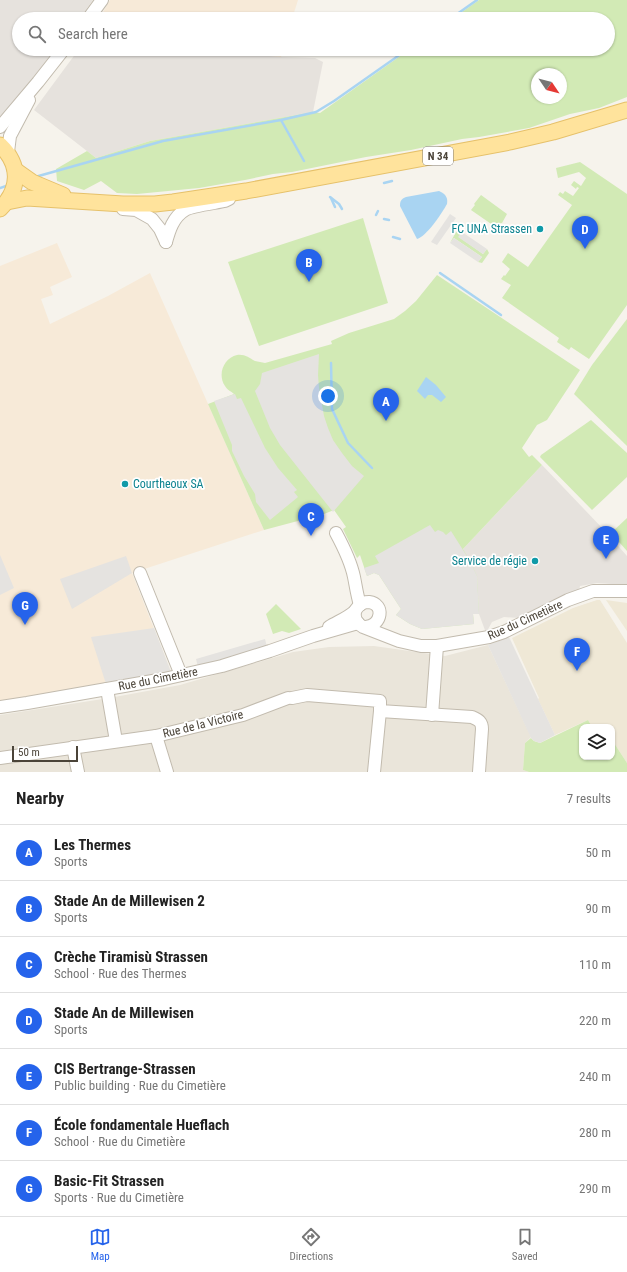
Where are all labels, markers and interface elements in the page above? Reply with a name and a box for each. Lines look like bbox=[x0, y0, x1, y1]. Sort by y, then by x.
search box bbox=[12, 12, 615, 56]
icon: search bbox=[26, 23, 48, 45]
text: Search here bbox=[58, 25, 128, 43]
north arrow bbox=[531, 68, 567, 104]
road number: N 34 bbox=[423, 147, 453, 165]
pin: D bbox=[572, 216, 598, 249]
place label: FC UNA Strassen bbox=[451, 222, 532, 236]
marker: FC UNA Strassen bbox=[535, 224, 545, 234]
pin: B bbox=[296, 249, 322, 282]
your location bbox=[318, 386, 338, 406]
pin: A bbox=[373, 388, 399, 421]
place label: Courtheoux SA bbox=[133, 477, 204, 491]
marker: Courtheoux SA bbox=[120, 479, 130, 489]
pin: C bbox=[298, 503, 324, 536]
pin: E bbox=[593, 526, 619, 559]
place label: Service de régie bbox=[452, 554, 527, 568]
marker: Service de régie bbox=[530, 556, 540, 566]
pin: G bbox=[12, 592, 38, 625]
street label: Rue du Cimetière bbox=[485, 597, 565, 643]
pin: F bbox=[564, 638, 590, 671]
street label: Rue du Cimetière bbox=[117, 664, 199, 694]
street label: Rue de la Victoire bbox=[161, 707, 245, 741]
map controls bbox=[579, 724, 615, 760]
button: layers bbox=[579, 724, 615, 760]
scale bar bbox=[12, 744, 78, 763]
text: 50 m bbox=[18, 746, 40, 759]
text: Nearby bbox=[16, 788, 64, 808]
text: 7 results bbox=[567, 791, 611, 806]
text: Les Thermes bbox=[54, 836, 131, 854]
text: A bbox=[25, 845, 33, 860]
text: 50 m bbox=[585, 845, 611, 860]
text: Sports bbox=[54, 854, 88, 869]
text: Stade An de Millewisen 2 bbox=[54, 892, 205, 910]
text: B bbox=[25, 901, 33, 916]
text: 90 m bbox=[585, 901, 611, 916]
text: Sports bbox=[54, 910, 88, 925]
text: Crèche Tiramisù Strassen bbox=[54, 948, 208, 966]
text: C bbox=[25, 957, 33, 972]
text: 110 m bbox=[579, 957, 611, 972]
text: School · Rue des Thermes bbox=[54, 966, 187, 981]
text: Stade An de Millewisen bbox=[54, 1004, 194, 1022]
text: D bbox=[25, 1013, 33, 1028]
text: 220 m bbox=[579, 1013, 611, 1028]
text: Sports bbox=[54, 1022, 88, 1037]
text: CIS Bertrange-Strassen bbox=[54, 1060, 196, 1078]
text: E bbox=[26, 1069, 32, 1084]
text: 240 m bbox=[579, 1069, 611, 1084]
text: Public building · Rue du Cimetière bbox=[54, 1078, 226, 1093]
text: École fondamentale Hueflach bbox=[54, 1116, 229, 1134]
text: F bbox=[26, 1125, 32, 1140]
text: 280 m bbox=[579, 1125, 611, 1140]
text: School · Rue du Cimetière bbox=[54, 1134, 185, 1149]
text: Basic-Fit Strassen bbox=[54, 1172, 164, 1190]
text: G bbox=[25, 1181, 33, 1196]
text: 290 m bbox=[579, 1181, 611, 1196]
text: Sports · Rue du Cimetière bbox=[54, 1190, 184, 1205]
tab: Map bbox=[89, 1226, 111, 1263]
tab: Directions bbox=[289, 1226, 333, 1263]
tab: Saved bbox=[512, 1226, 538, 1263]

